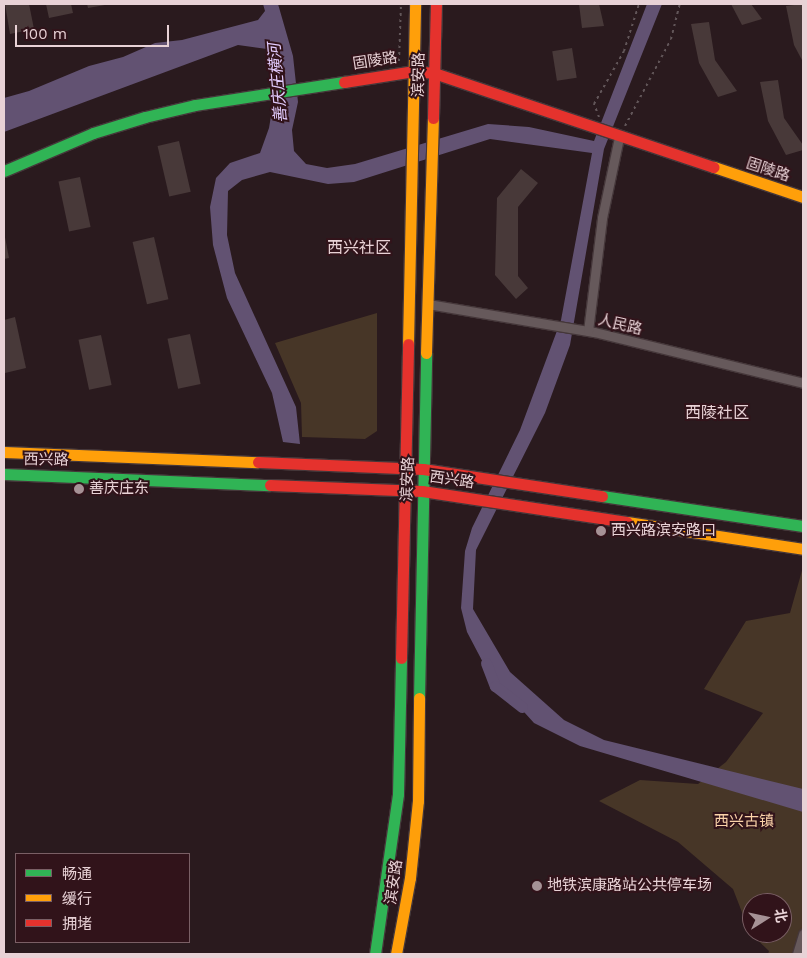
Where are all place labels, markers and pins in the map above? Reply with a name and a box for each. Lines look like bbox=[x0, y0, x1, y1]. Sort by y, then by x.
place label: 善庆庄东 bbox=[89, 480, 149, 498]
marker: 善庆庄东 bbox=[73, 483, 85, 495]
place label: 西兴路滨安路口 bbox=[611, 522, 716, 540]
marker: 西兴路滨安路口 bbox=[595, 525, 607, 537]
place label: 地铁滨康路站公共停车场 bbox=[547, 877, 712, 895]
marker: 地铁滨康路站公共停车场 bbox=[531, 880, 543, 892]

